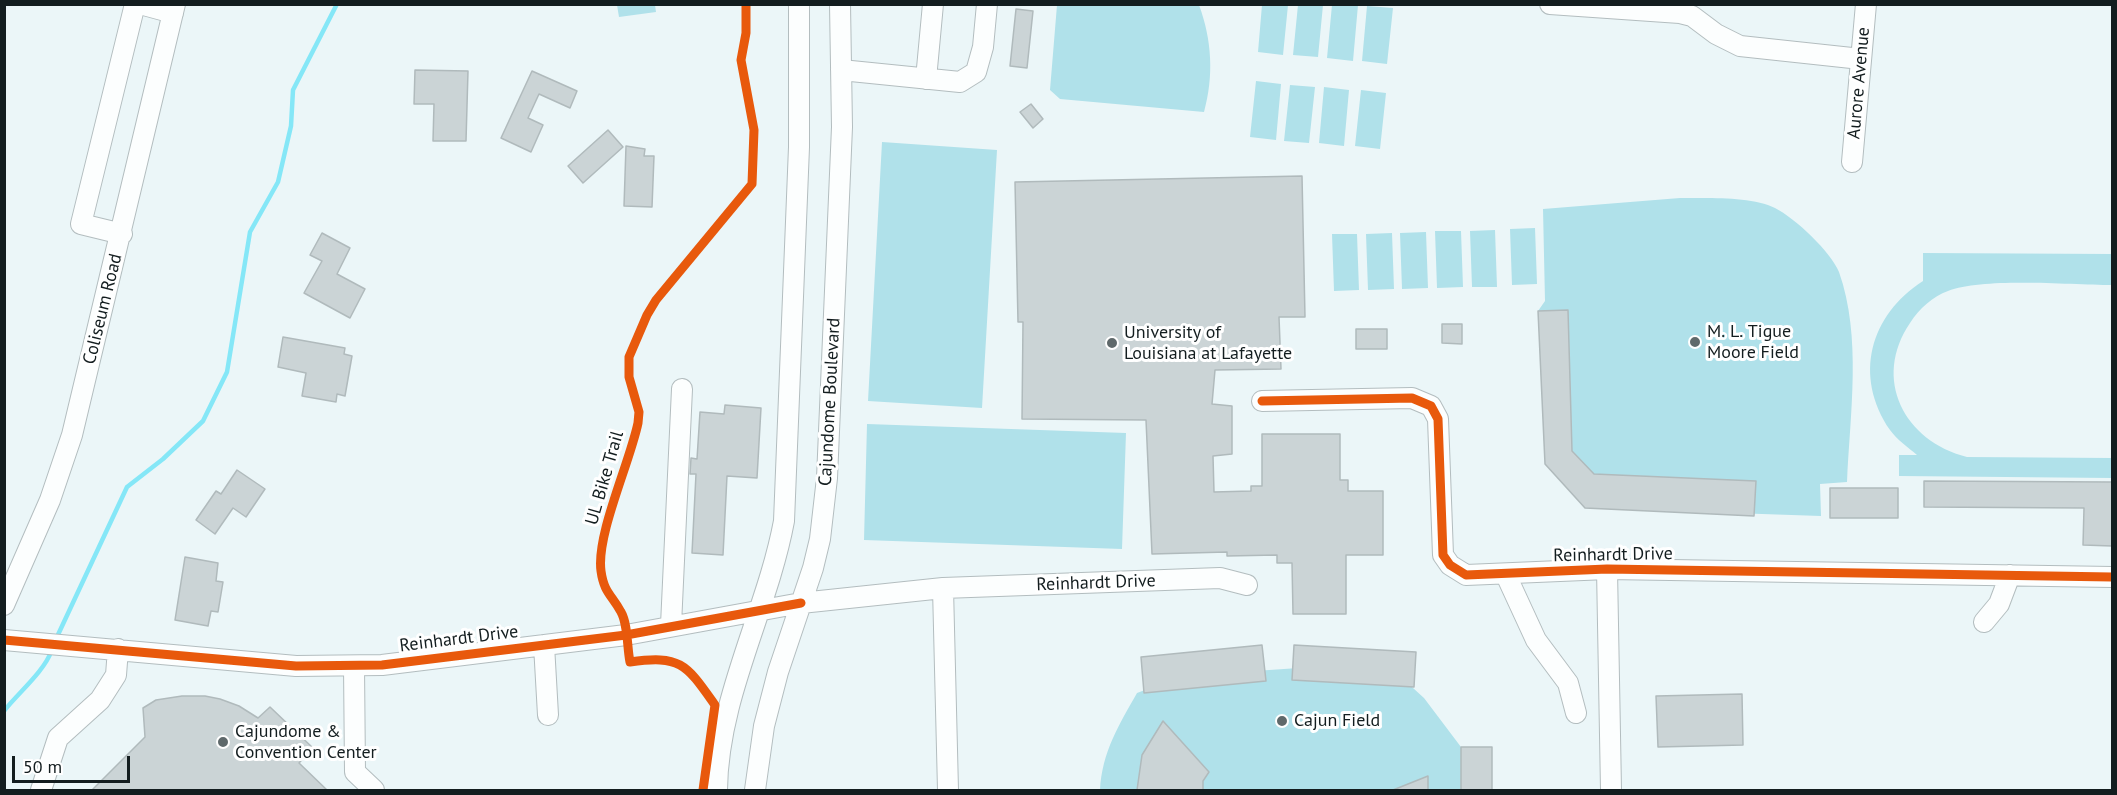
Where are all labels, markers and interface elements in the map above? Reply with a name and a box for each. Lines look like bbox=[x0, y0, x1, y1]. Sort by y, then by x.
street label: Aurore Avenue bbox=[1843, 26, 1875, 140]
street label: Coliseum Road bbox=[79, 251, 127, 367]
street label: Cajundome Boulevard bbox=[815, 317, 845, 487]
place label: M. L. Tigue Moore Field bbox=[1707, 321, 1799, 364]
place label: University of Louisiana at Lafayette bbox=[1124, 322, 1292, 364]
marker: M. L. Tigue Moore Field bbox=[1688, 335, 1702, 349]
marker: University of Louisiana at Lafayette bbox=[1105, 336, 1119, 350]
street label: UL Bike Trail bbox=[581, 429, 629, 527]
street label: Reinhardt Drive bbox=[1553, 543, 1673, 567]
street label: Reinhardt Drive bbox=[1036, 570, 1156, 596]
street label: Reinhardt Drive bbox=[398, 621, 520, 657]
place label: Cajun Field bbox=[1294, 710, 1380, 732]
marker: Cajun Field bbox=[1275, 714, 1289, 728]
place label: Cajundome & Convention Center bbox=[235, 721, 377, 764]
marker: Cajundome & Convention Center bbox=[216, 735, 230, 749]
scale bar bbox=[15, 744, 134, 782]
text: 50 m bbox=[23, 755, 62, 778]

